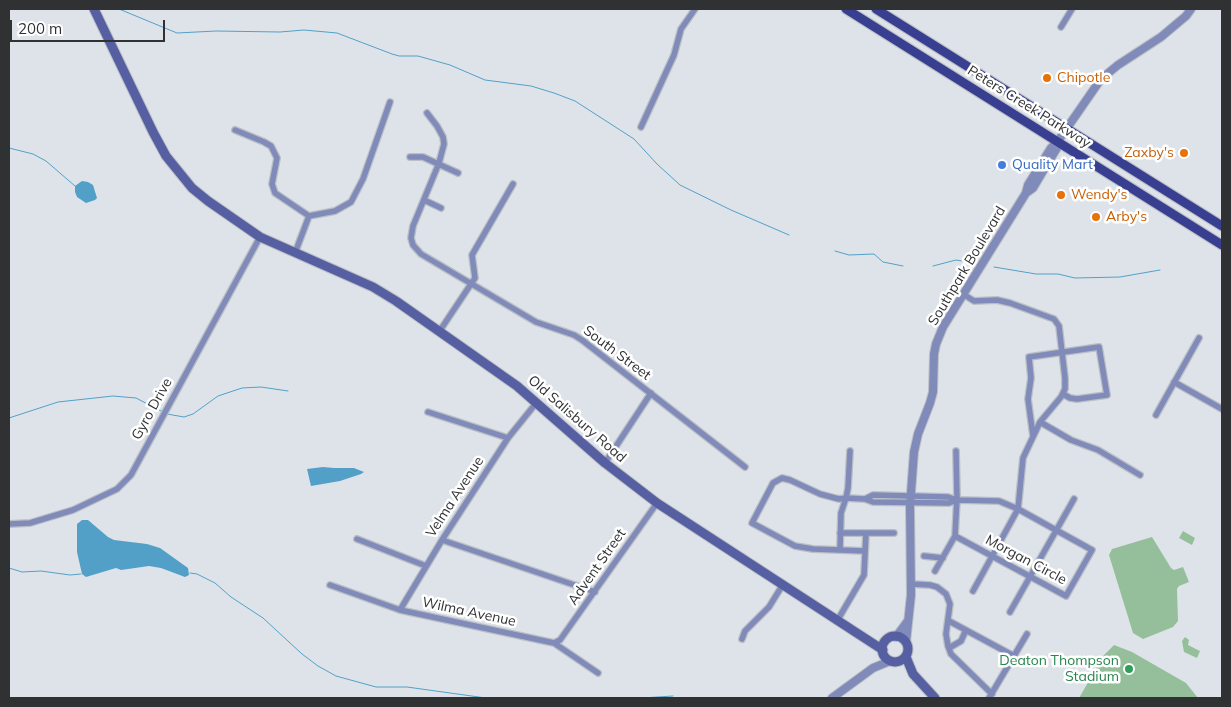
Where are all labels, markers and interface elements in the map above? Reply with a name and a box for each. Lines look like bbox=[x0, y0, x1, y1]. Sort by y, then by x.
scale bar bbox=[12, 10, 168, 42]
text: 200 m bbox=[18, 19, 62, 38]
street label: Peters Creek Parkway bbox=[964, 62, 1094, 152]
place label: Chipotle bbox=[1057, 70, 1110, 86]
marker: Chipotle bbox=[1041, 72, 1053, 84]
place label: Zaxby's bbox=[1124, 145, 1174, 161]
marker: Zaxby's bbox=[1178, 147, 1190, 159]
place label: Quality Mart bbox=[1012, 157, 1093, 173]
marker: Quality Mart bbox=[996, 159, 1008, 171]
place label: Wendy's bbox=[1071, 187, 1127, 203]
marker: Wendy's bbox=[1055, 189, 1067, 201]
street label: Southpark Boulevard bbox=[925, 203, 1009, 329]
place label: Arby's bbox=[1106, 209, 1147, 225]
marker: Arby's bbox=[1090, 211, 1102, 223]
street label: South Street bbox=[580, 322, 654, 384]
street label: Old Salisbury Road bbox=[525, 372, 629, 466]
street label: Gyro Drive bbox=[128, 375, 176, 443]
street label: Velma Avenue bbox=[423, 453, 487, 541]
street label: Advent Street bbox=[565, 526, 629, 608]
street label: Morgan Circle bbox=[983, 532, 1069, 588]
street label: Wilma Avenue bbox=[421, 594, 517, 630]
place label: Deaton Thompson Stadium bbox=[999, 653, 1119, 686]
marker: Deaton Thompson Stadium bbox=[1123, 663, 1135, 675]

